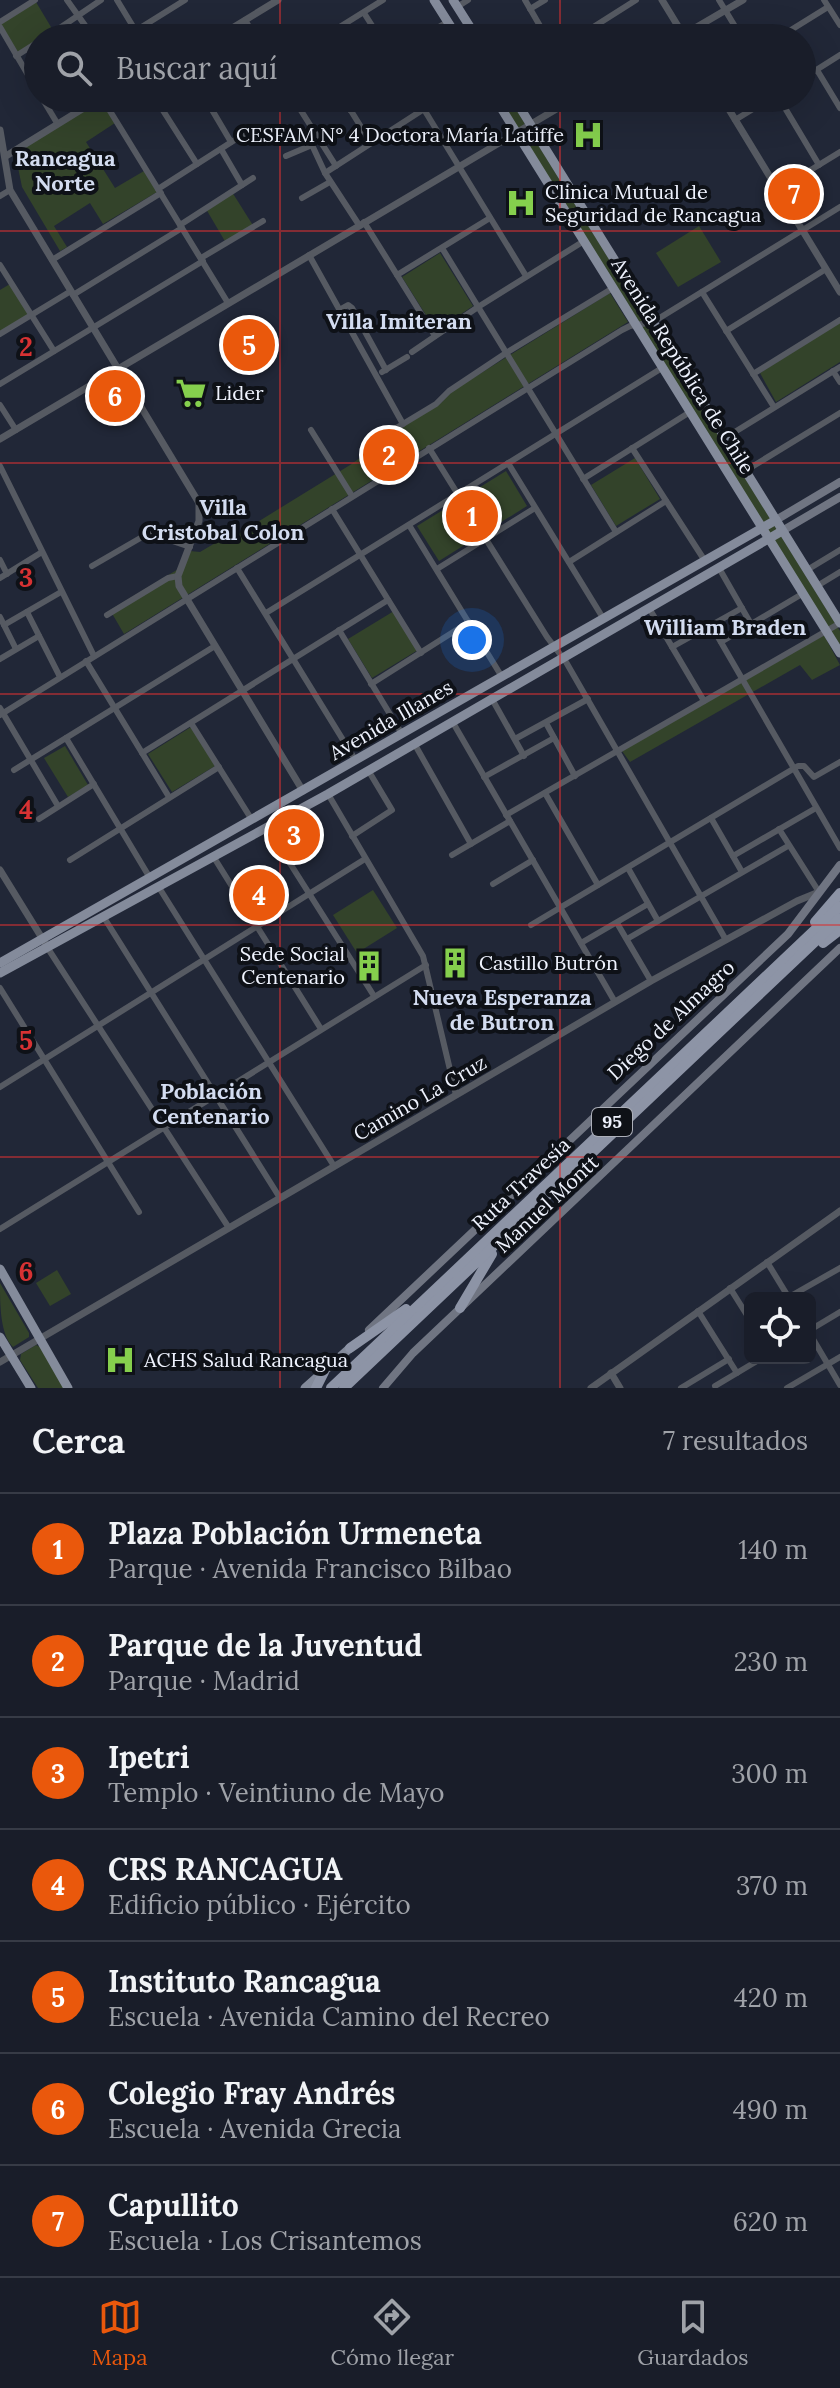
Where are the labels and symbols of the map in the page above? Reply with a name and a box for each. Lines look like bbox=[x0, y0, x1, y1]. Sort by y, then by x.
hospital icon: CESFAM N° 4 Doctora María Latiffe bbox=[571, 118, 605, 152]
place label: CESFAM N° 4 Doctora María Latiffe bbox=[236, 122, 564, 147]
district label: Rancagua Norte bbox=[15, 144, 116, 197]
pin: 7 bbox=[768, 164, 820, 224]
place label: Clinica Mutual de Seguridad de Rancagua bbox=[545, 179, 761, 227]
hospital icon: Clinica Mutual de Seguridad de Rancagua bbox=[504, 186, 538, 220]
street label: Avenida República de Chile bbox=[606, 252, 760, 479]
district label: Villa Imiteran bbox=[326, 307, 472, 335]
pin: 5 bbox=[223, 315, 275, 375]
text: 2 bbox=[19, 330, 33, 363]
pin: 6 bbox=[89, 366, 141, 426]
supermarket icon: Lider bbox=[174, 376, 208, 410]
place label: Lider bbox=[215, 380, 264, 405]
pin: 2 bbox=[363, 425, 415, 485]
pin: 1 bbox=[446, 486, 498, 546]
district label: Villa Cristobal Colon bbox=[142, 493, 304, 546]
text: 3 bbox=[19, 561, 33, 594]
district label: William Braden bbox=[644, 613, 806, 641]
your location bbox=[452, 620, 492, 660]
street label: Avenida Illanes bbox=[324, 674, 457, 765]
text: 4 bbox=[19, 793, 33, 826]
pin: 3 bbox=[268, 805, 320, 865]
pin: 4 bbox=[233, 865, 285, 925]
place label: Sede Social Centenario bbox=[240, 941, 345, 989]
building icon: Castillo Butrón bbox=[438, 946, 472, 980]
building icon: Sede Social Centenario bbox=[352, 949, 386, 983]
place label: Castillo Butrón bbox=[479, 950, 618, 975]
street label: Diego de Almagro bbox=[602, 954, 739, 1085]
district label: Nueva Esperanza de Butron bbox=[412, 983, 592, 1036]
text: 5 bbox=[19, 1024, 33, 1057]
street label: Camino La Cruz bbox=[349, 1049, 491, 1146]
district label: Población Centenario bbox=[152, 1077, 270, 1130]
road number: 95 bbox=[592, 1108, 632, 1136]
street label: Ruta Travesía bbox=[466, 1132, 575, 1235]
street label: Manuel Montt bbox=[490, 1149, 604, 1258]
text: 6 bbox=[19, 1255, 33, 1288]
hospital icon: ACHS Salud Rancagua bbox=[103, 1343, 137, 1377]
place label: ACHS Salud Rancagua bbox=[143, 1347, 348, 1372]

